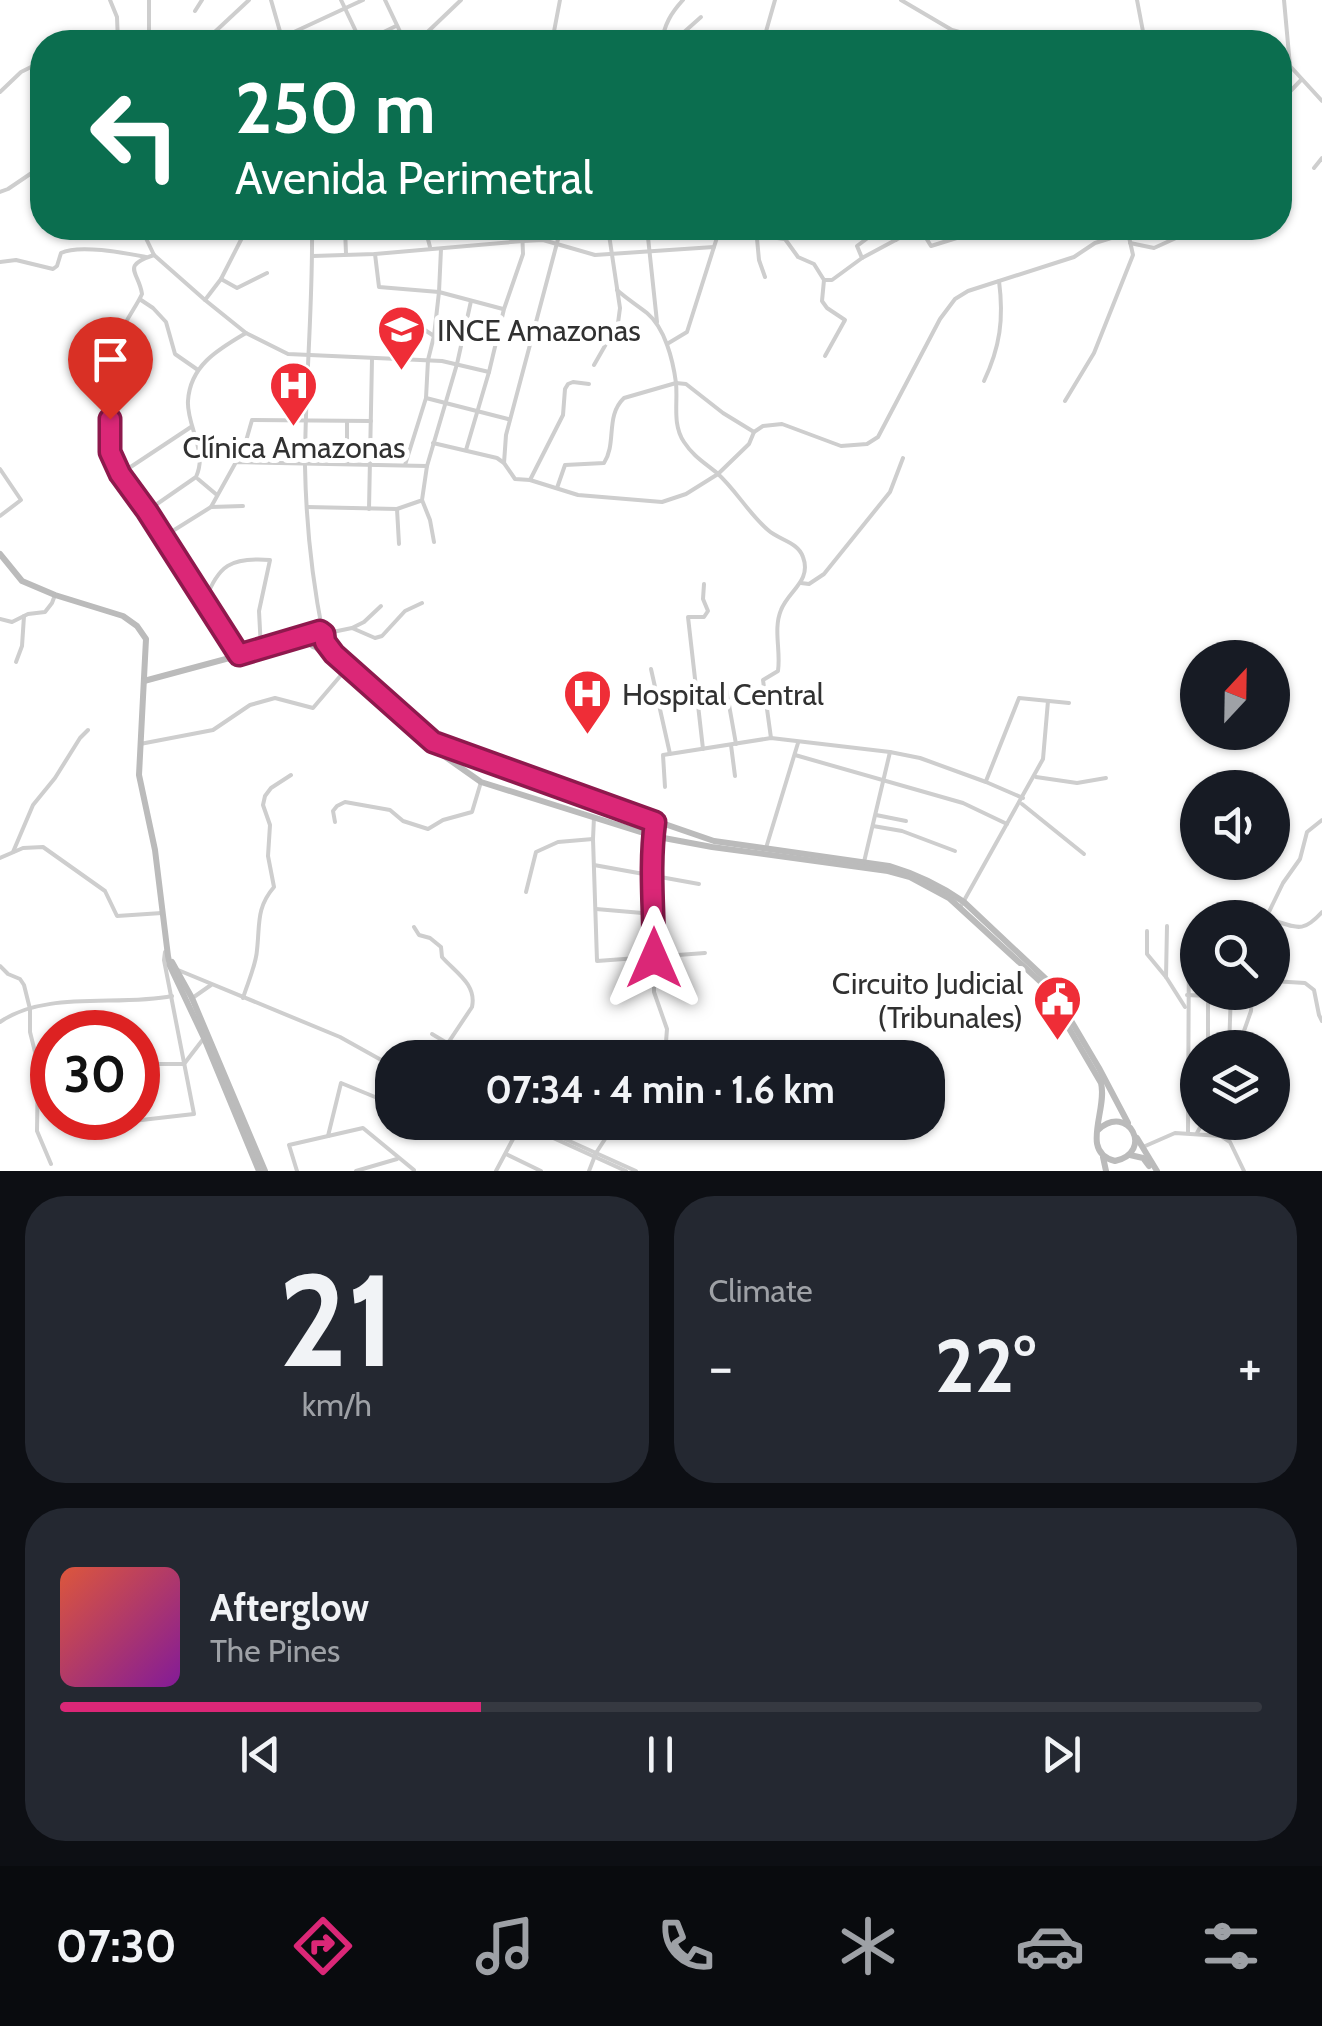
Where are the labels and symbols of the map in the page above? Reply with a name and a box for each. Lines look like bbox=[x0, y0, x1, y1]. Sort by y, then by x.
school or university icon: INCE Amazonas bbox=[376, 304, 428, 372]
place label: INCE Amazonas bbox=[437, 312, 641, 349]
pin bbox=[68, 317, 153, 420]
hospital icon: Clínica Amazonas bbox=[268, 360, 320, 428]
place label: Clínica Amazonas bbox=[183, 429, 405, 466]
north arrow bbox=[1180, 640, 1290, 750]
hospital icon: Hospital Central bbox=[561, 668, 613, 736]
place label: Hospital Central bbox=[622, 676, 824, 713]
position arrow bbox=[602, 906, 706, 1010]
place label: Circuito Judicial (Tribunales) bbox=[832, 965, 1023, 1036]
public building icon: Circuito Judicial (Tribunales) bbox=[1032, 974, 1084, 1042]
speed limit sign: 30 bbox=[30, 1010, 160, 1140]

